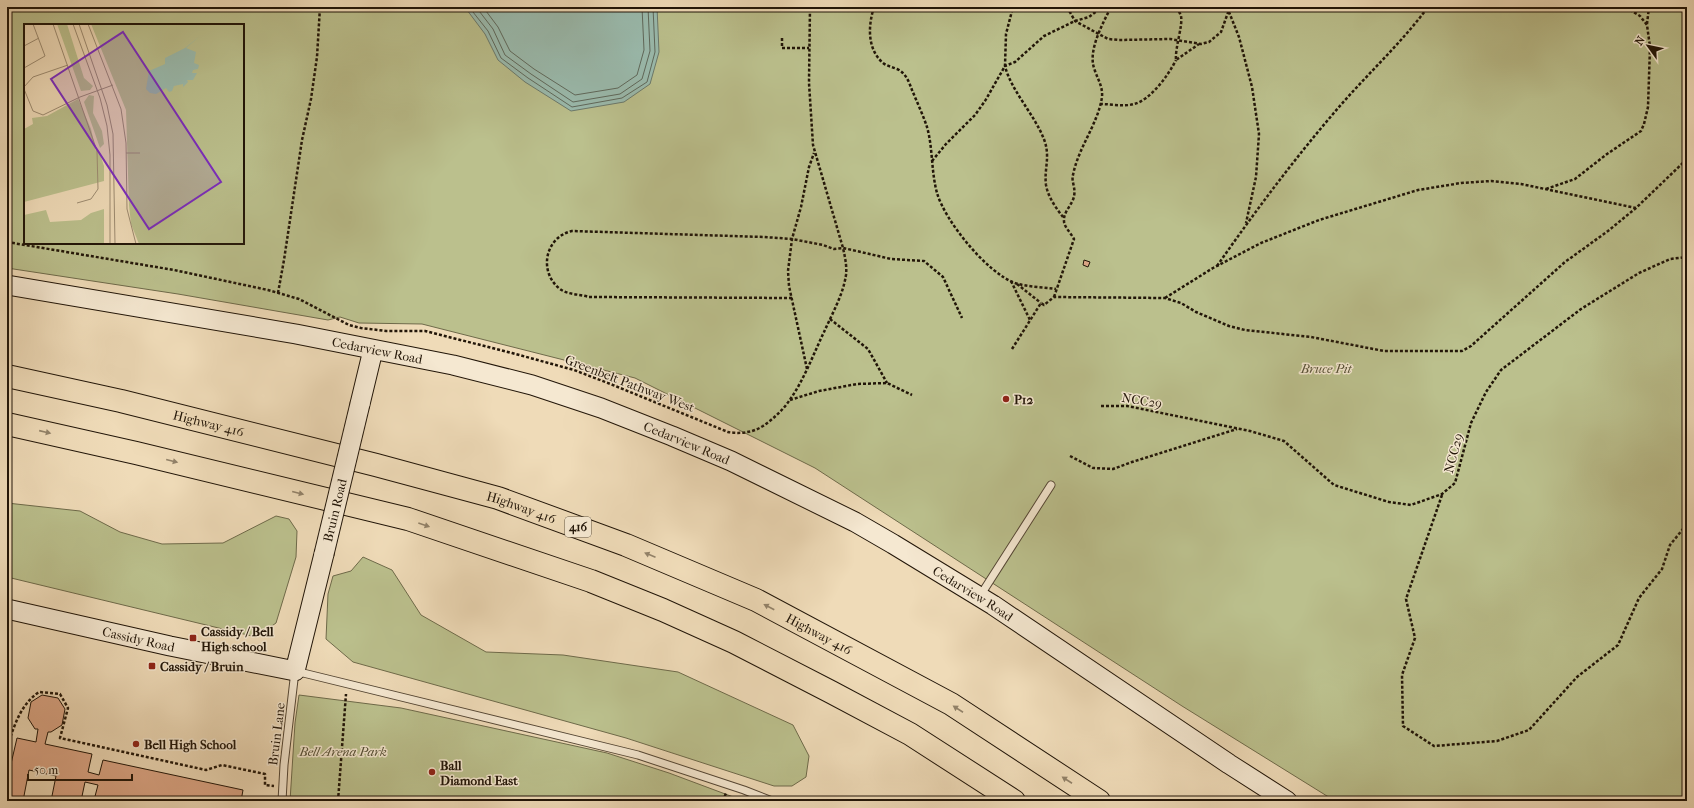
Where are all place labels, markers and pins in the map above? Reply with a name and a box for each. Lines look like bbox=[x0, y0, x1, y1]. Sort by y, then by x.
place label: P12 bbox=[1014, 392, 1033, 407]
marker: P12 bbox=[1001, 394, 1011, 404]
place label: Cassidy / Bell High school bbox=[201, 624, 274, 655]
marker: Cassidy / Bell High school bbox=[188, 633, 198, 643]
place label: Cassidy / Bruin bbox=[160, 659, 244, 675]
marker: Cassidy / Bruin bbox=[147, 661, 157, 671]
place label: Bell High School bbox=[144, 737, 237, 753]
marker: Bell High School bbox=[131, 739, 141, 749]
place label: Ball Diamond East bbox=[440, 758, 518, 788]
marker: Ball Diamond East bbox=[427, 767, 437, 777]

